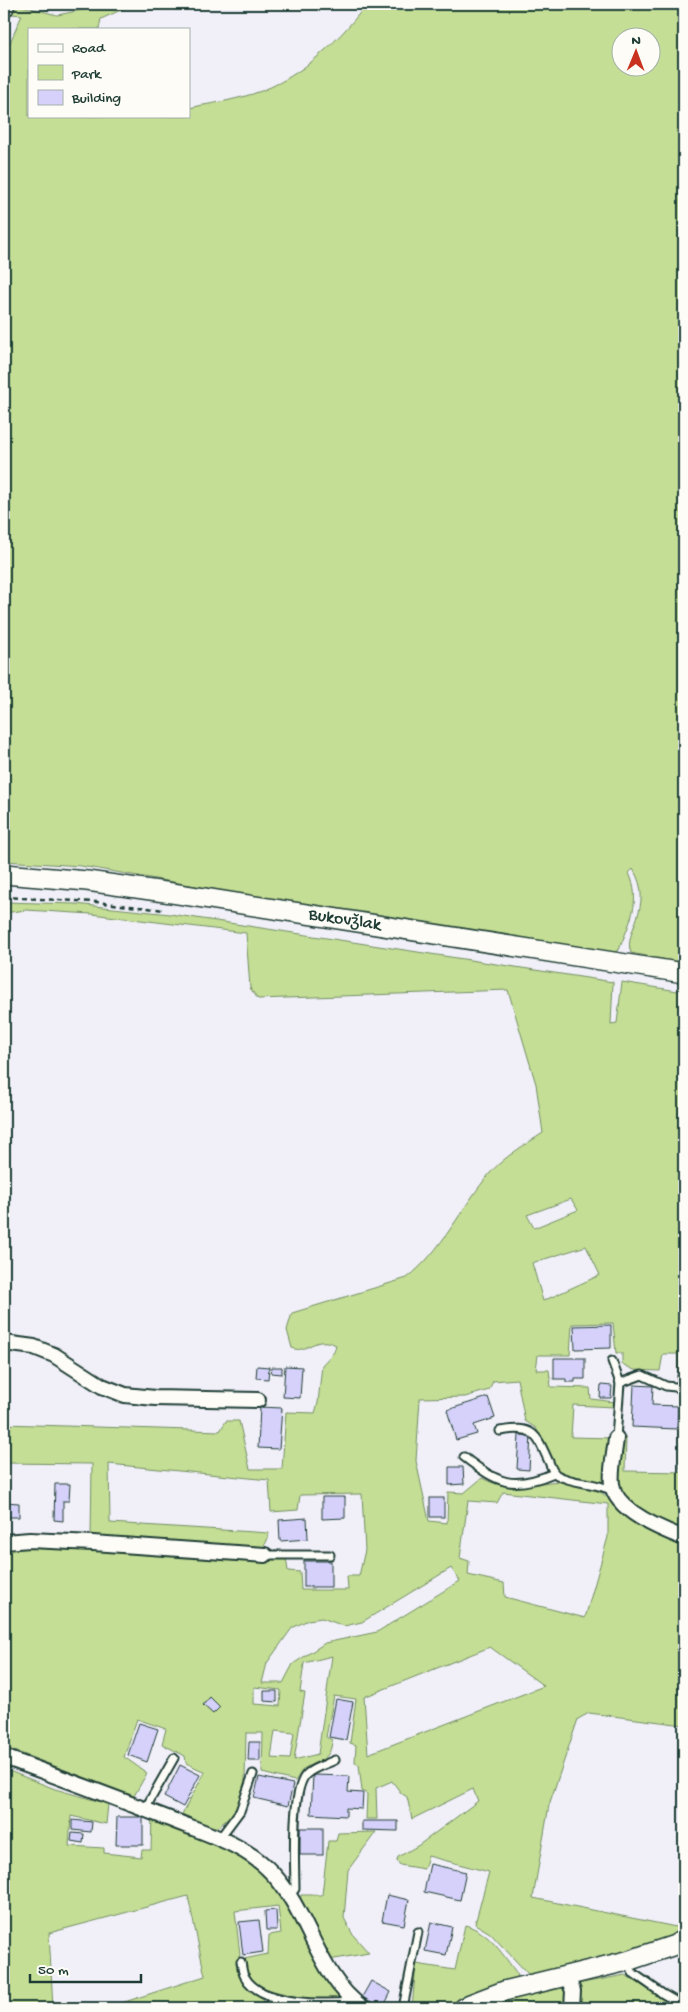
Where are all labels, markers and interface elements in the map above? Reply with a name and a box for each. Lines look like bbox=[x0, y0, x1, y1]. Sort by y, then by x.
legend bbox=[28, 28, 190, 118]
north arrow bbox=[610, 28, 660, 78]
text: N bbox=[631, 33, 641, 50]
text: Road bbox=[72, 40, 106, 58]
text: Park bbox=[71, 66, 102, 84]
text: Building bbox=[71, 90, 121, 108]
street label: Bukovžlak bbox=[306, 904, 384, 936]
scale bar bbox=[30, 1952, 141, 1984]
text: 50 m bbox=[38, 1962, 69, 1980]

